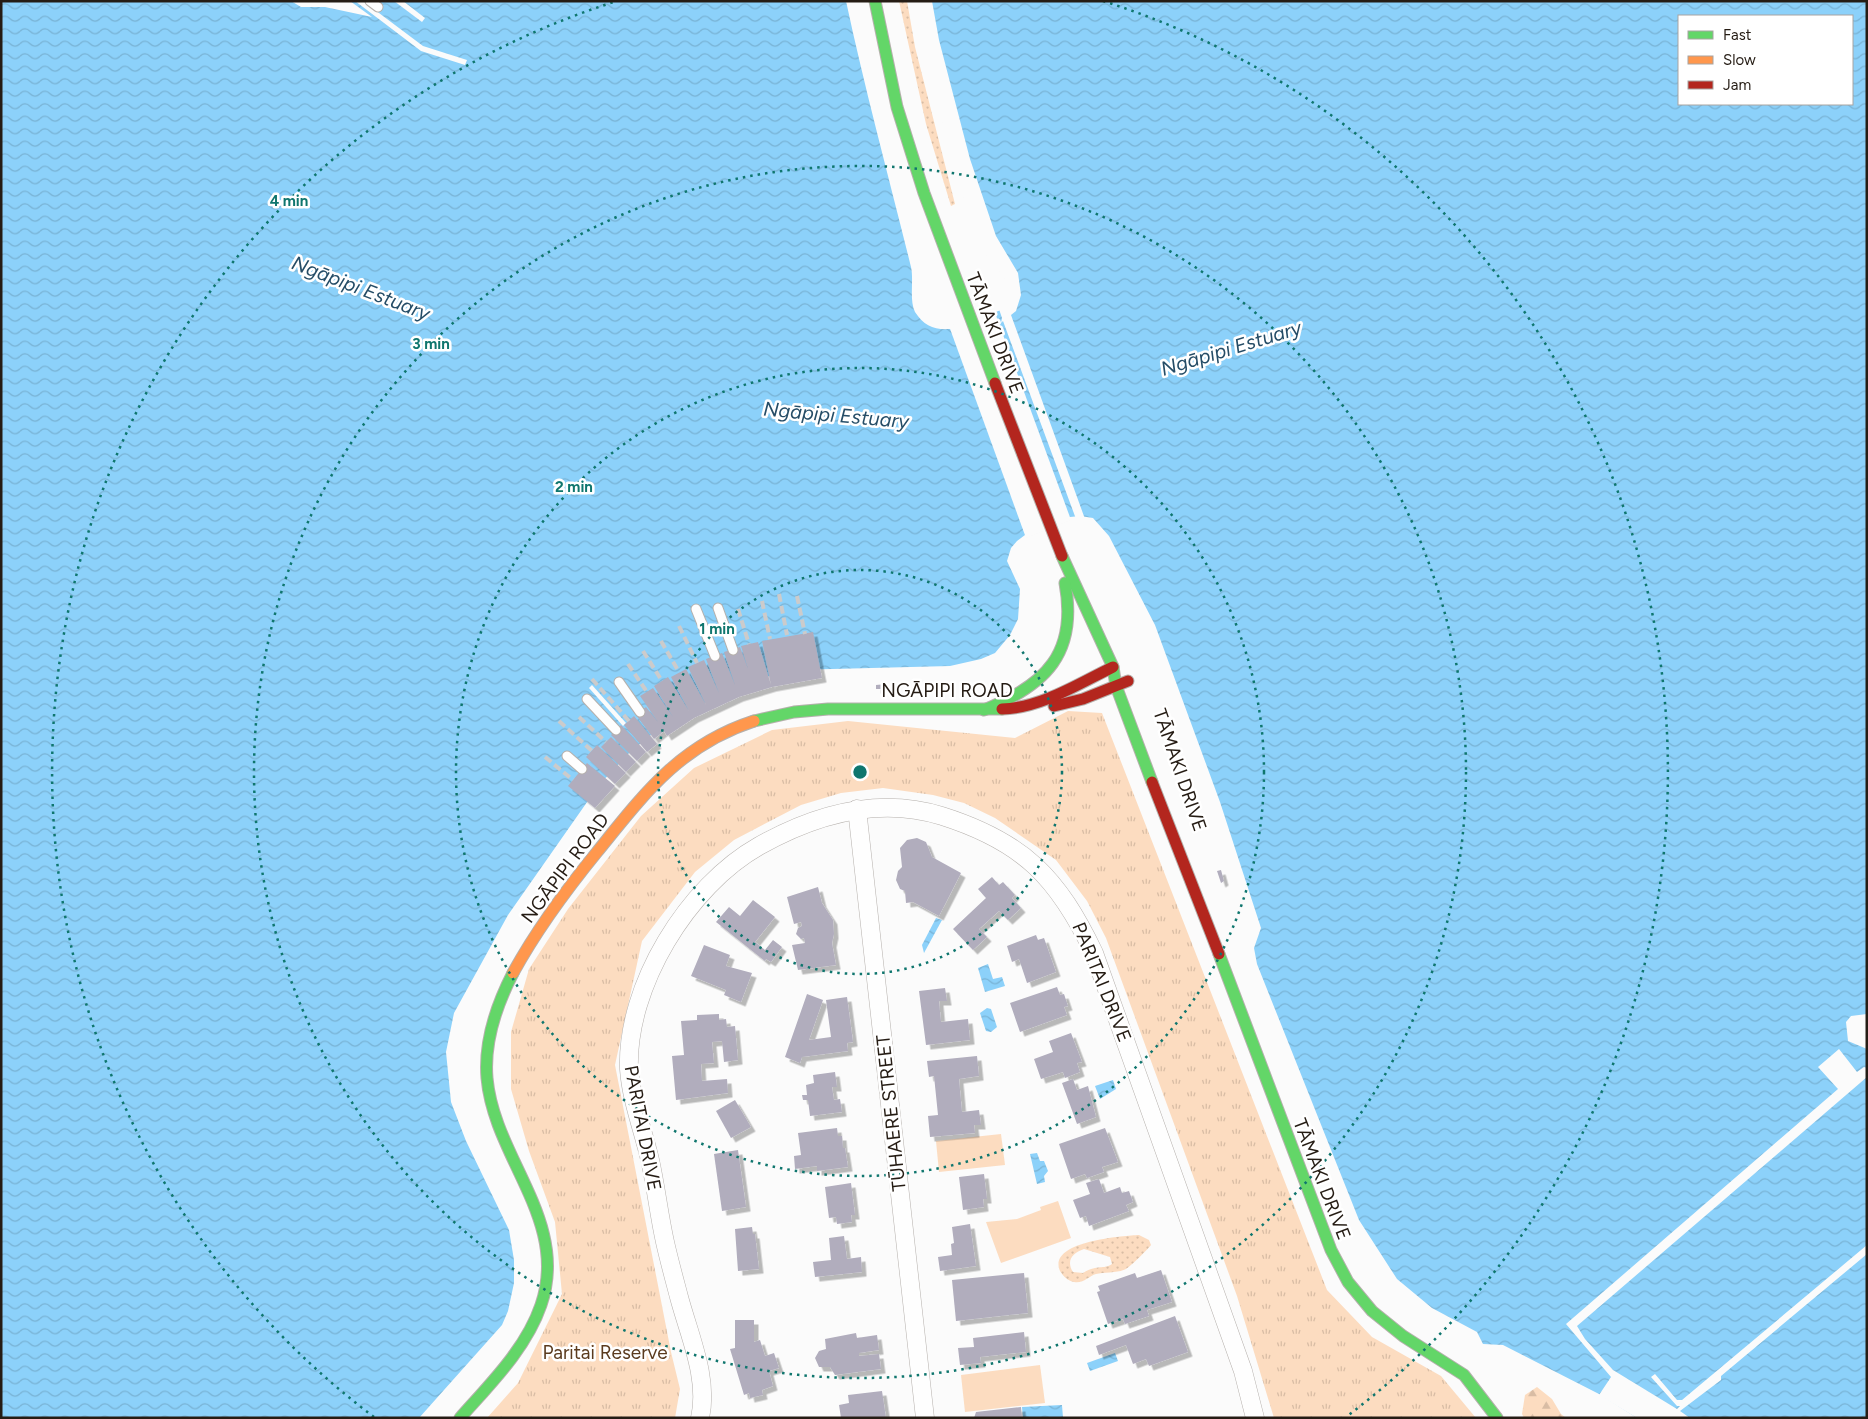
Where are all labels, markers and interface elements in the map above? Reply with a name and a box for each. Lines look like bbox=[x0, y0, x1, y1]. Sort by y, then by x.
legend bbox=[1678, 15, 1853, 105]
text: Fast bbox=[1723, 26, 1752, 44]
text: Slow bbox=[1723, 51, 1756, 69]
text: Jam bbox=[1723, 76, 1751, 94]
text: 4 min bbox=[270, 192, 308, 210]
water label: Ngāpipi Estuary bbox=[289, 251, 435, 326]
street label: TĀMAKI DRIVE bbox=[961, 269, 1029, 397]
water label: Ngāpipi Estuary bbox=[1158, 315, 1306, 381]
text: 3 min bbox=[412, 335, 450, 353]
water label: Ngāpipi Estuary bbox=[762, 397, 911, 433]
text: 2 min bbox=[555, 478, 593, 496]
text: 1 min bbox=[699, 620, 735, 638]
street label: NGĀPIPI ROAD bbox=[881, 679, 1013, 702]
street label: TĀMAKI DRIVE bbox=[1148, 706, 1212, 834]
centre of rings bbox=[851, 763, 869, 781]
street label: NGĀPIPI ROAD bbox=[516, 809, 614, 927]
street label: PARITAI DRIVE bbox=[1067, 919, 1137, 1045]
street label: TŪHAERE STREET bbox=[871, 1033, 911, 1192]
street label: PARITAI DRIVE bbox=[620, 1063, 666, 1193]
street label: TĀMAKI DRIVE bbox=[1288, 1115, 1356, 1243]
park label: Paritai Reserve bbox=[542, 1341, 668, 1364]

